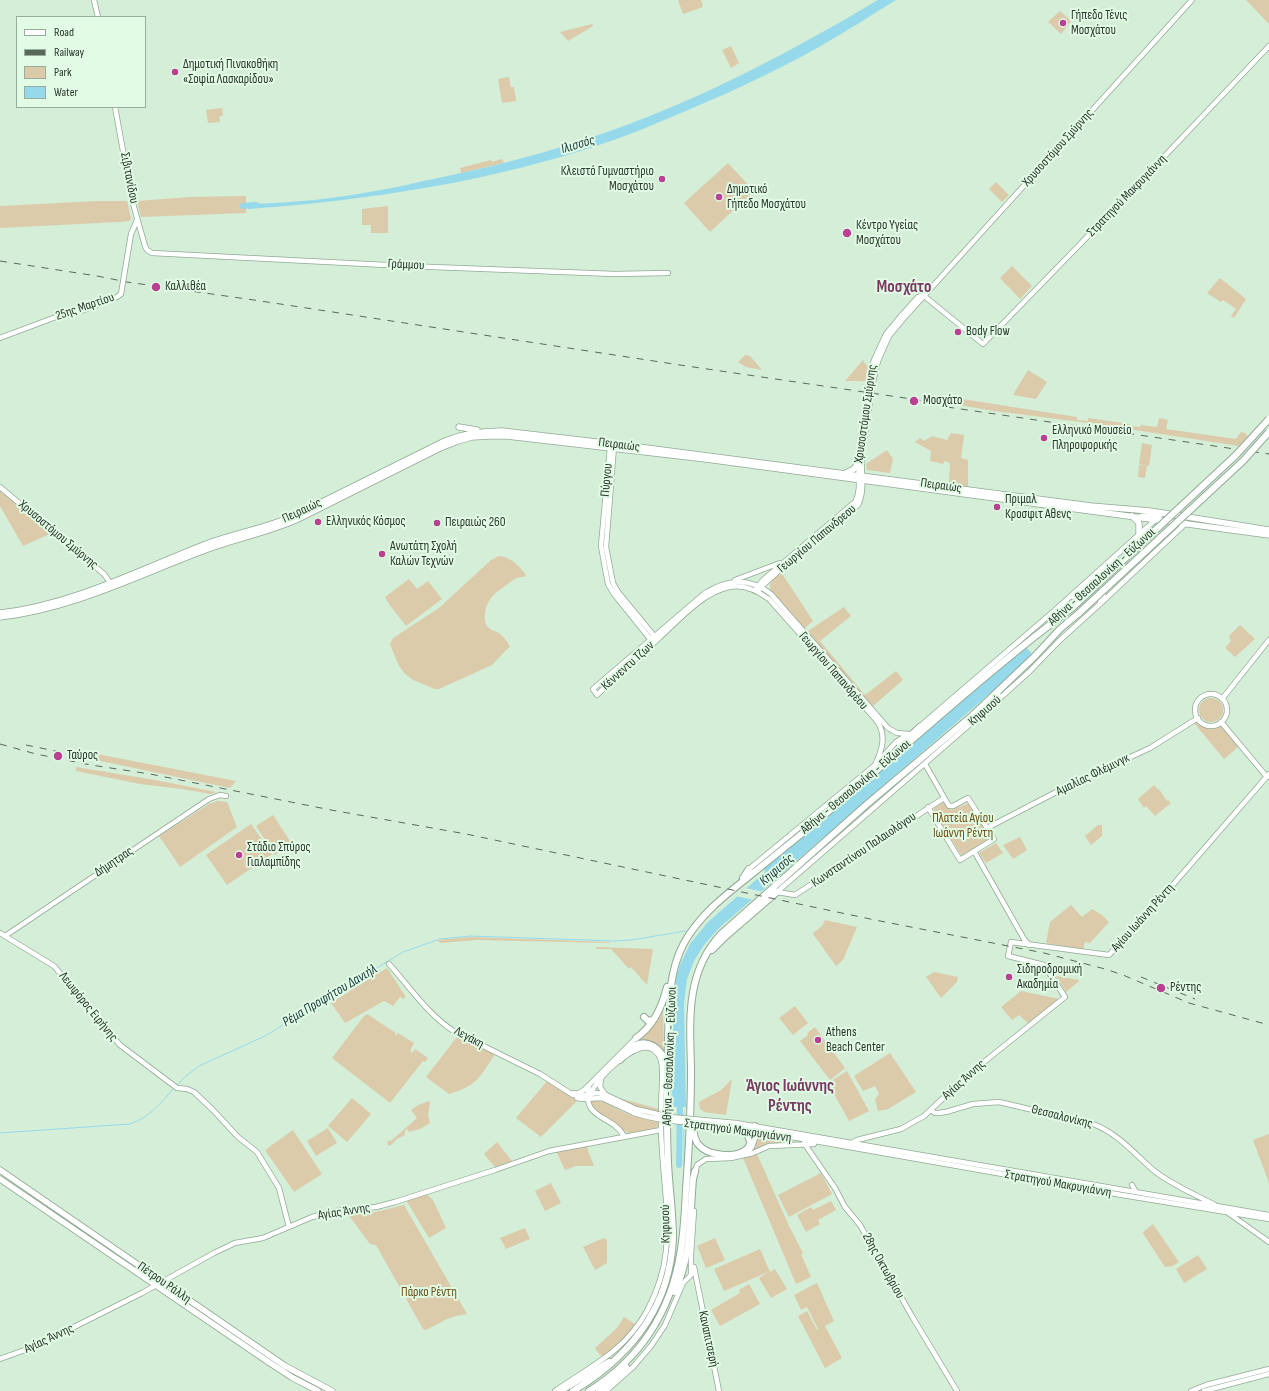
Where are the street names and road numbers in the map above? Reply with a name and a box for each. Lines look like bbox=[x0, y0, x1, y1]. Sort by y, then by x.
street label: Χρυσοστόμου Σμύρνης bbox=[1019, 106, 1097, 190]
street label: Σιβιτανίδου bbox=[116, 151, 142, 205]
street label: Στρατηγού Μακρυγιάννη bbox=[1084, 152, 1170, 240]
street label: Γράμμου bbox=[387, 256, 425, 274]
street label: 25ης Μαρτίου bbox=[54, 290, 116, 324]
street label: Χρυσοστόμου Σμύρνης bbox=[851, 364, 881, 464]
street label: Πειραιώς bbox=[597, 435, 641, 455]
street label: Πύργου bbox=[598, 463, 616, 497]
street label: Πειραιώς bbox=[919, 475, 963, 497]
street label: Πειραιώς bbox=[280, 495, 324, 527]
street label: Χρυσοστόμου Σμύρνης bbox=[15, 497, 101, 573]
street label: Γεωργίου Παπανδρεου bbox=[774, 502, 860, 576]
street label: Αθήνα - Θεσσαλονίκη - Εύζωνοι bbox=[1045, 525, 1159, 629]
street label: Γεωργίου Παπανδρέου bbox=[795, 629, 871, 713]
street label: Κέννεντυ Τζων bbox=[598, 638, 658, 694]
street label: Κηφισού bbox=[965, 692, 1005, 730]
street label: Αθήνα - Θεσσαλονίκη - Εύζωνοι bbox=[798, 736, 914, 838]
street label: Αμαλίας Φλέμινγκ bbox=[1054, 751, 1132, 799]
street label: Κωνσταντίνου Παλαιολόγου bbox=[809, 809, 919, 891]
street label: Δήμητρας bbox=[92, 843, 136, 881]
street label: Αγίου Ιωάννη Ρέντη bbox=[1108, 881, 1178, 955]
street label: Λεωφόρος Ειρήνης bbox=[55, 969, 121, 1045]
street label: Αθήνα - Θεσσαλονίκη - Εύζωνοι bbox=[660, 986, 680, 1126]
street label: Λεγάκη bbox=[451, 1024, 487, 1052]
street label: Αγίας Άννης bbox=[939, 1057, 989, 1103]
street label: Θεσσαλονίκης bbox=[1030, 1102, 1094, 1132]
street label: Στρατηγού Μακρυγιάννη bbox=[683, 1116, 793, 1146]
street label: Στρατηγού Μακρυγιάννη bbox=[1004, 1167, 1112, 1201]
street label: Αγίας Άννης bbox=[317, 1200, 371, 1224]
street label: Κηφισού bbox=[658, 1205, 674, 1243]
street label: 28ης Οκτωβρίου bbox=[859, 1230, 907, 1302]
street label: Πέτρου Ράλλη bbox=[134, 1259, 194, 1307]
street label: Καναπιτσερή bbox=[694, 1310, 722, 1368]
street label: Αγίας Άννης bbox=[22, 1321, 76, 1357]

